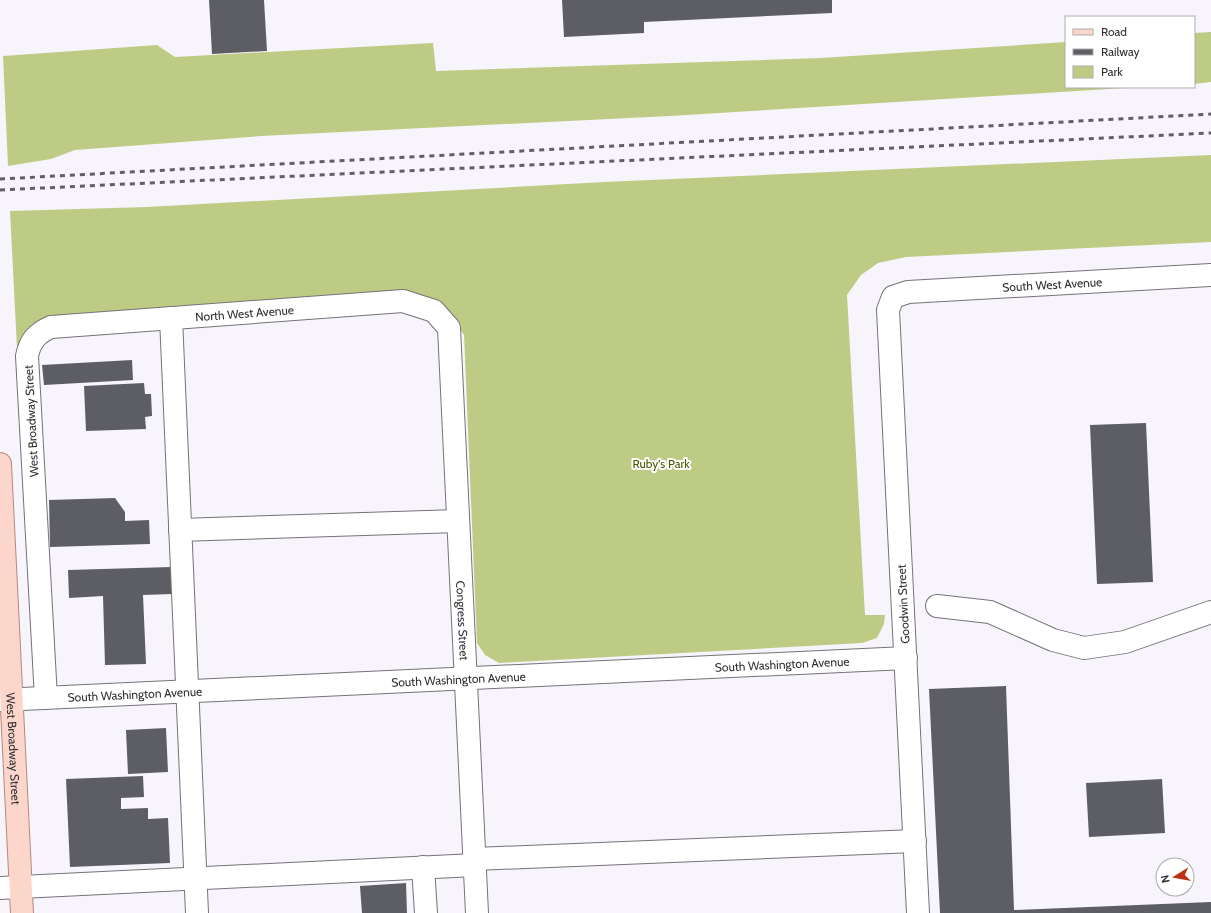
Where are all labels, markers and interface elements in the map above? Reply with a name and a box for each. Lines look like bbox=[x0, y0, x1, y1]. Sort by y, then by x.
legend bbox=[1065, 16, 1195, 88]
text: Road bbox=[1101, 24, 1127, 39]
text: Railway bbox=[1101, 44, 1139, 59]
text: Park bbox=[1101, 64, 1123, 79]
street label: South West Avenue bbox=[1002, 274, 1103, 294]
street label: North West Avenue bbox=[195, 302, 294, 324]
street label: West Broadway Street bbox=[21, 365, 41, 477]
park label: Ruby's Park bbox=[632, 456, 690, 471]
street label: Goodwin Street bbox=[893, 564, 913, 644]
street label: Congress Street bbox=[454, 580, 472, 661]
street label: South Washington Avenue bbox=[715, 653, 850, 674]
street label: South Washington Avenue bbox=[391, 668, 526, 689]
street label: South Washington Avenue bbox=[67, 683, 202, 704]
street label: West Broadway Street bbox=[4, 692, 24, 805]
north arrow bbox=[1155, 857, 1195, 897]
text: N bbox=[1158, 874, 1173, 884]

